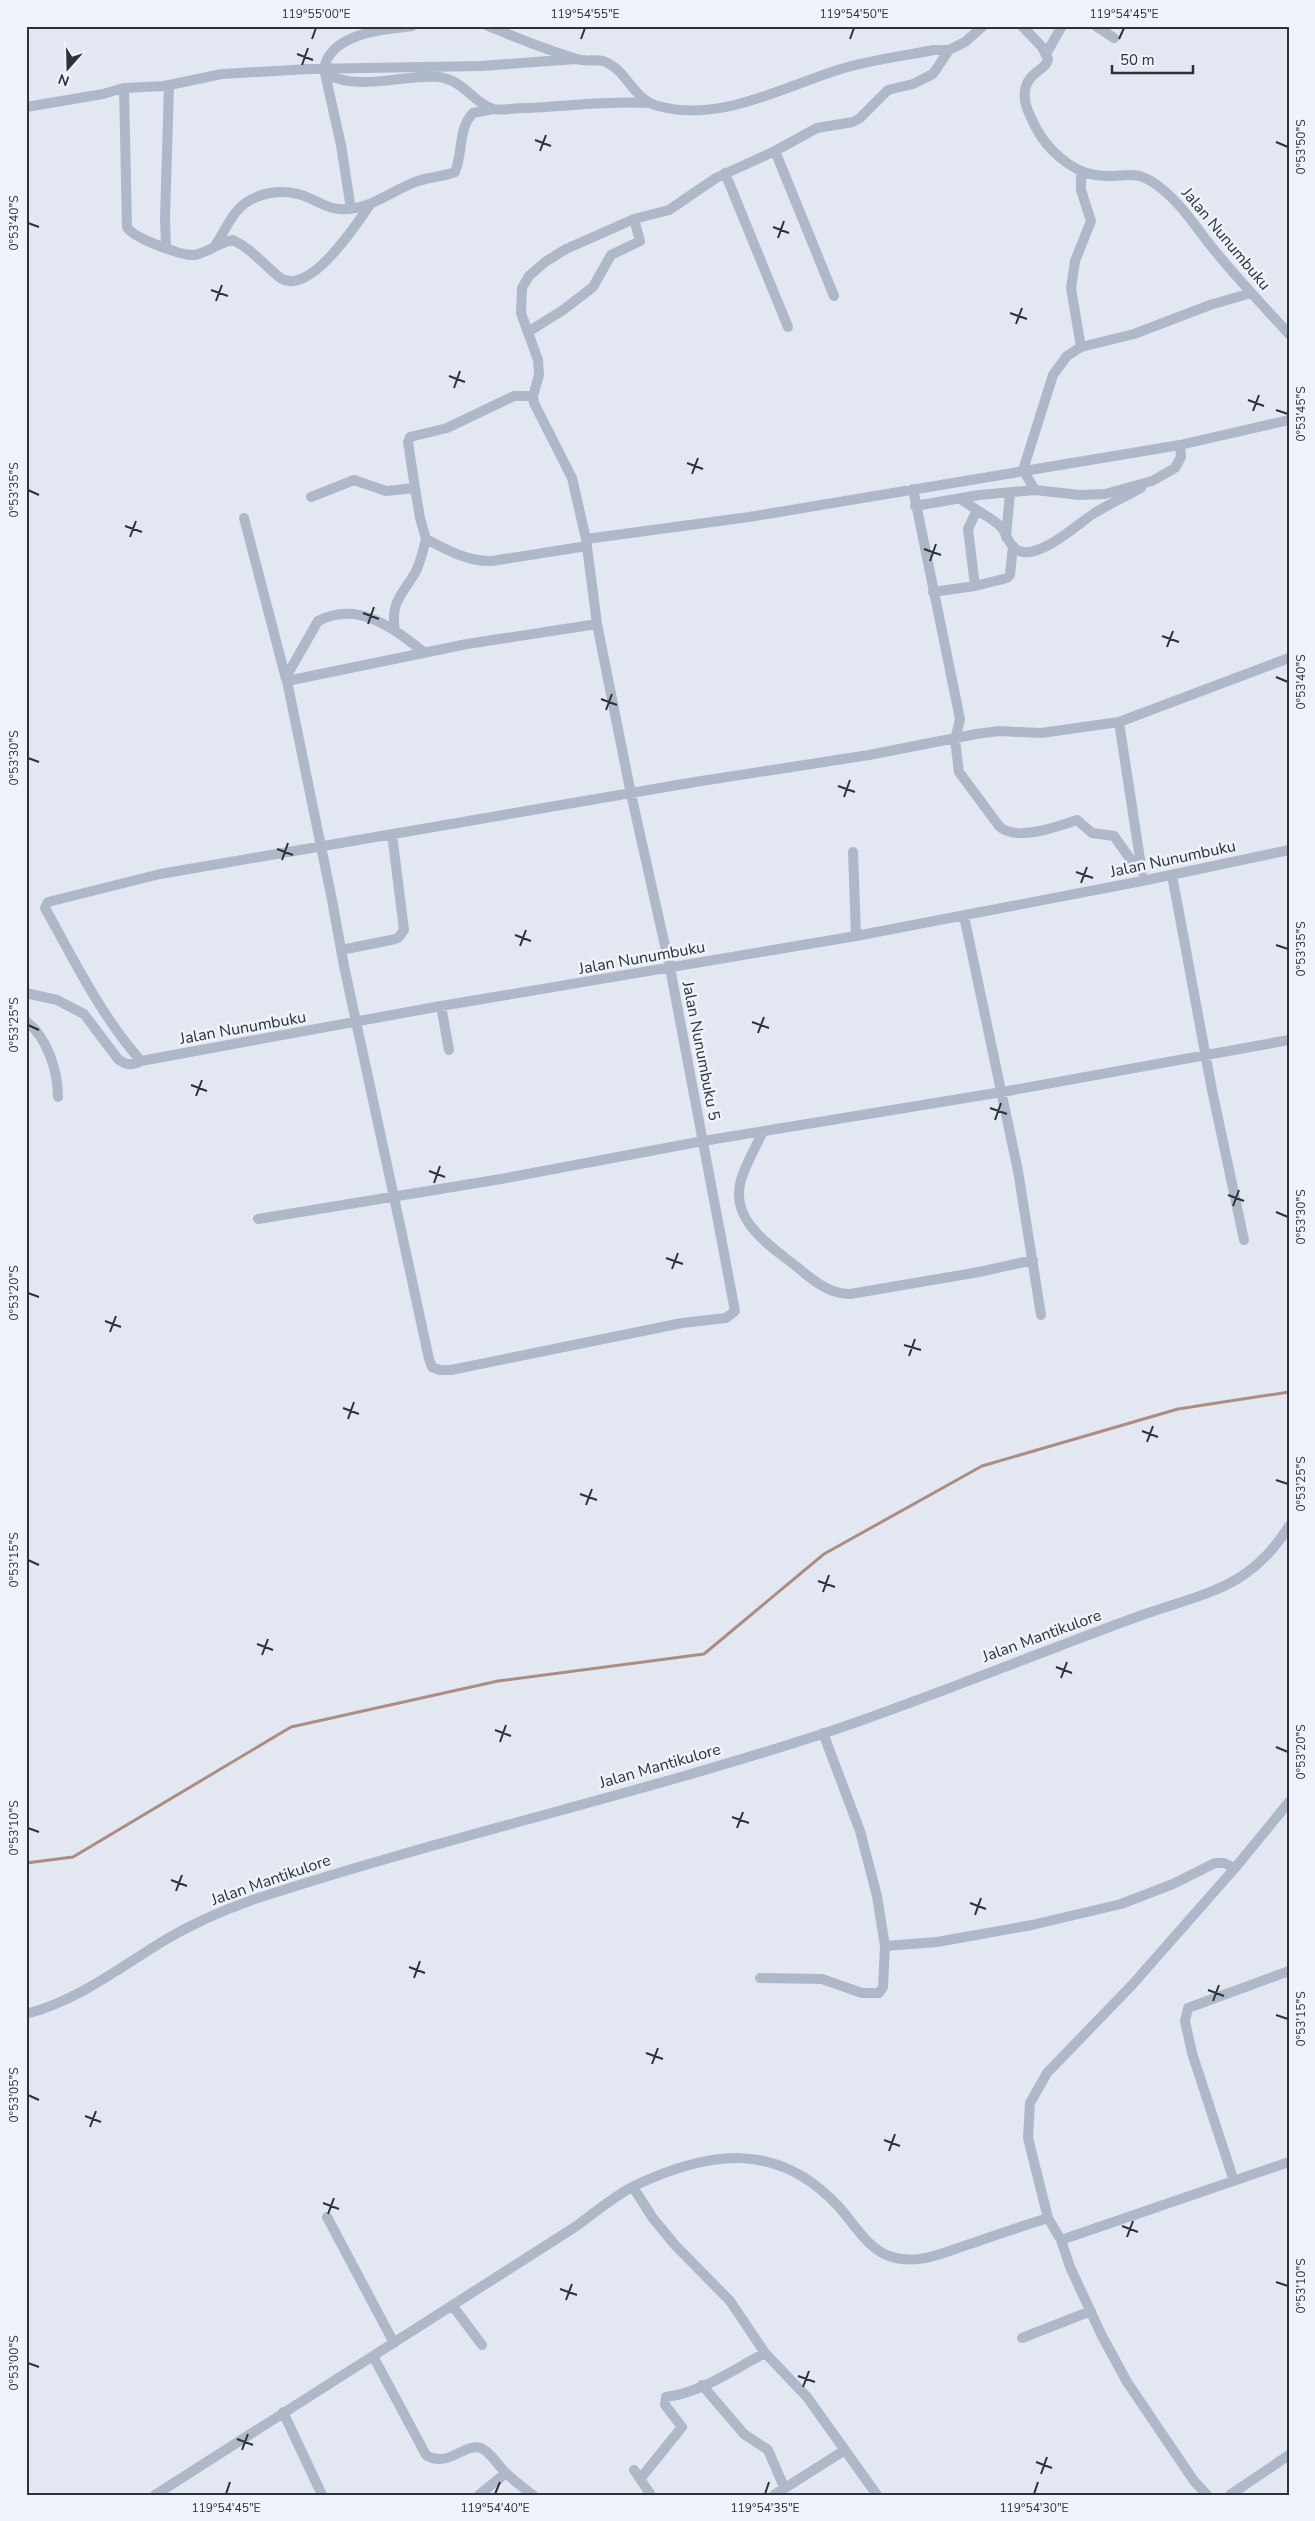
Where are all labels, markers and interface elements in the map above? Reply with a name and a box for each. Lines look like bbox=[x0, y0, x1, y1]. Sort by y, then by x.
text: 119°55'00"E bbox=[281, 6, 351, 22]
text: 119°54'55"E bbox=[550, 6, 620, 22]
text: 119°54'50"E bbox=[819, 6, 889, 22]
text: 119°54'45"E bbox=[1089, 6, 1159, 22]
north arrow bbox=[42, 42, 92, 92]
scale bar bbox=[1112, 42, 1194, 74]
text: 50 m bbox=[1120, 50, 1155, 70]
text: N bbox=[56, 69, 72, 90]
text: 0°53'50"S bbox=[1293, 119, 1309, 175]
street label: Jalan Nunumbuku bbox=[1176, 182, 1276, 295]
text: 0°53'40"S bbox=[6, 195, 22, 251]
text: 0°53'45"S bbox=[1293, 386, 1309, 442]
text: 0°53'35"S bbox=[6, 462, 22, 518]
text: 0°53'40"S bbox=[1293, 654, 1309, 710]
text: 0°53'30"S bbox=[6, 730, 22, 786]
street label: Jalan Nunumbuku bbox=[1107, 835, 1238, 883]
text: 0°53'35"S bbox=[1293, 921, 1309, 977]
street label: Jalan Nunumbuku bbox=[576, 936, 707, 980]
street label: Jalan Nunumbuku 5 bbox=[676, 978, 725, 1123]
text: 0°53'25"S bbox=[6, 997, 22, 1053]
street label: Jalan Nunumbuku bbox=[177, 1006, 308, 1050]
text: 0°53'30"S bbox=[1293, 1189, 1309, 1245]
text: 0°53'20"S bbox=[6, 1265, 22, 1321]
text: 0°53'25"S bbox=[1293, 1456, 1309, 1512]
text: 0°53'15"S bbox=[6, 1532, 22, 1588]
street label: Jalan Mantikulore bbox=[978, 1604, 1105, 1668]
text: 0°53'20"S bbox=[1293, 1724, 1309, 1780]
street label: Jalan Mantikulore bbox=[596, 1738, 723, 1794]
text: 0°53'10"S bbox=[6, 1800, 22, 1856]
street label: Jalan Mantikulore bbox=[207, 1849, 334, 1911]
text: 0°53'15"S bbox=[1293, 1991, 1309, 2047]
text: 0°53'05"S bbox=[6, 2067, 22, 2123]
text: 0°53'10"S bbox=[1293, 2258, 1309, 2314]
text: 0°53'00"S bbox=[6, 2335, 22, 2391]
text: 119°54'45"E bbox=[191, 2500, 261, 2516]
text: 119°54'40"E bbox=[460, 2500, 530, 2516]
text: 119°54'35"E bbox=[730, 2500, 800, 2516]
text: 119°54'30"E bbox=[999, 2500, 1069, 2516]

